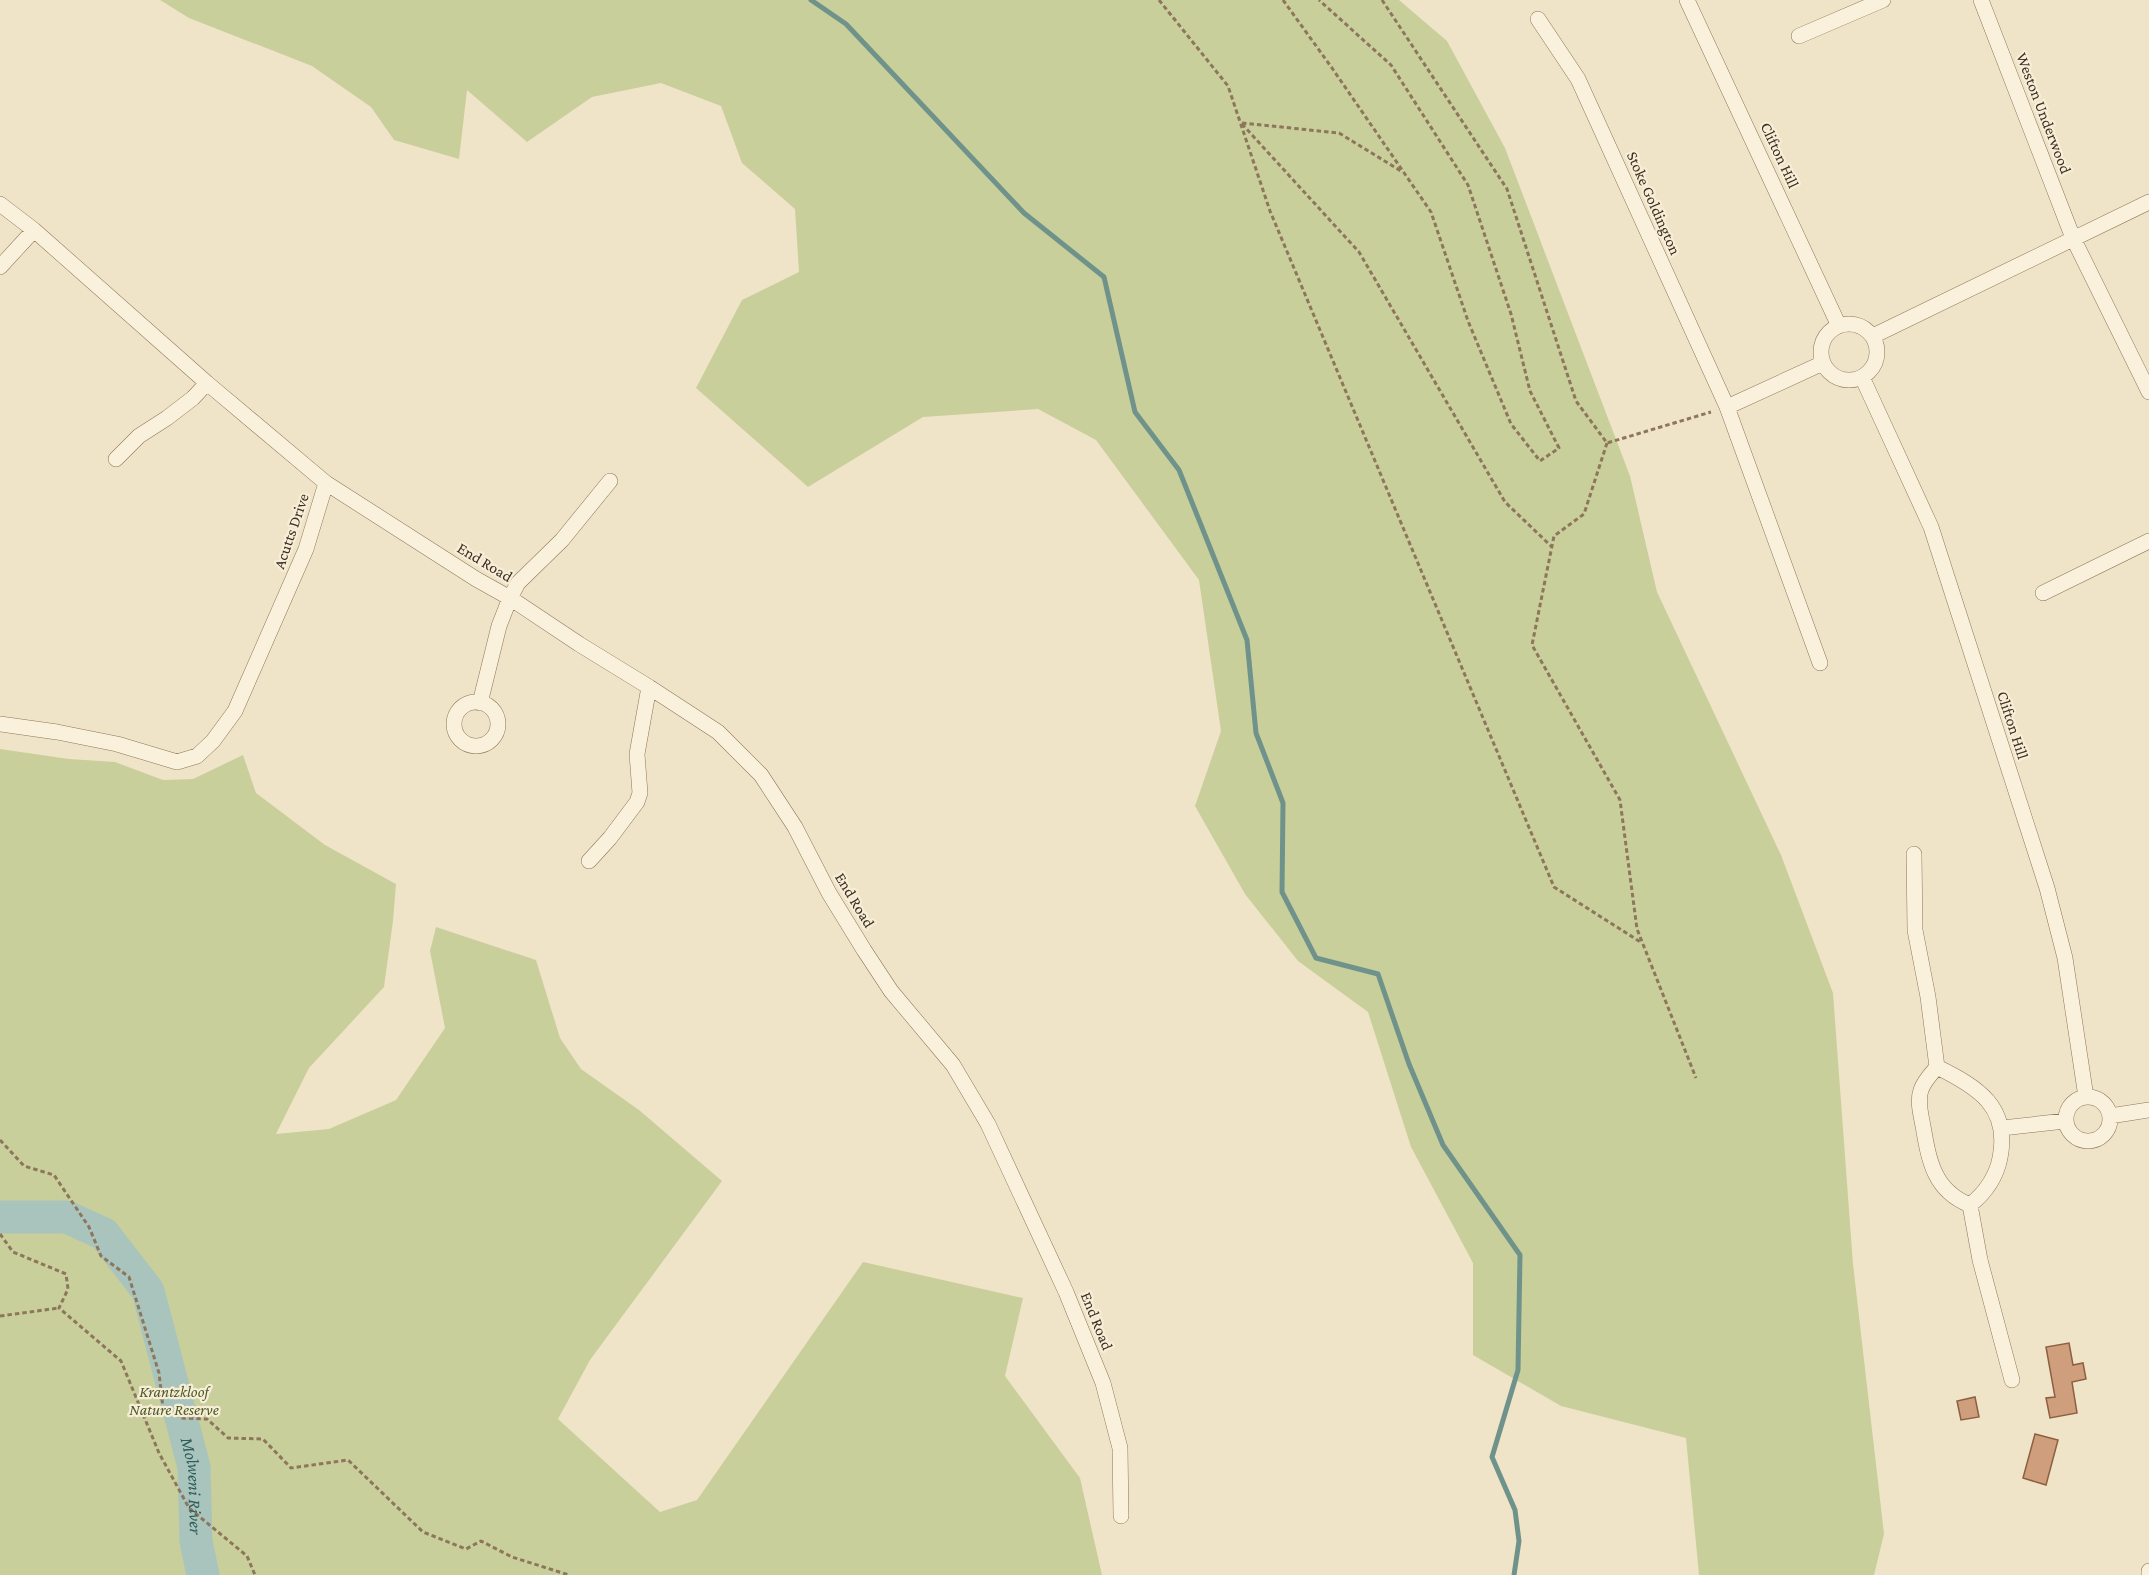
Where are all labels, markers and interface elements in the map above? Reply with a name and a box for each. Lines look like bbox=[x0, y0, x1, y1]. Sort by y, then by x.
street label: Weston Underwood bbox=[2013, 50, 2075, 176]
street label: Clifton Hill bbox=[1757, 120, 1803, 190]
street label: Stoke Goldington bbox=[1623, 149, 1685, 258]
street label: Acutts Drive bbox=[270, 491, 312, 571]
street label: End Road bbox=[454, 539, 516, 585]
street label: Clifton Hill bbox=[1994, 689, 2032, 761]
street label: End Road bbox=[832, 869, 878, 931]
street label: End Road bbox=[1078, 1289, 1117, 1353]
park label: Krantzkloof Nature Reserve bbox=[129, 1383, 219, 1418]
water label: Molweni River bbox=[176, 1434, 206, 1535]

